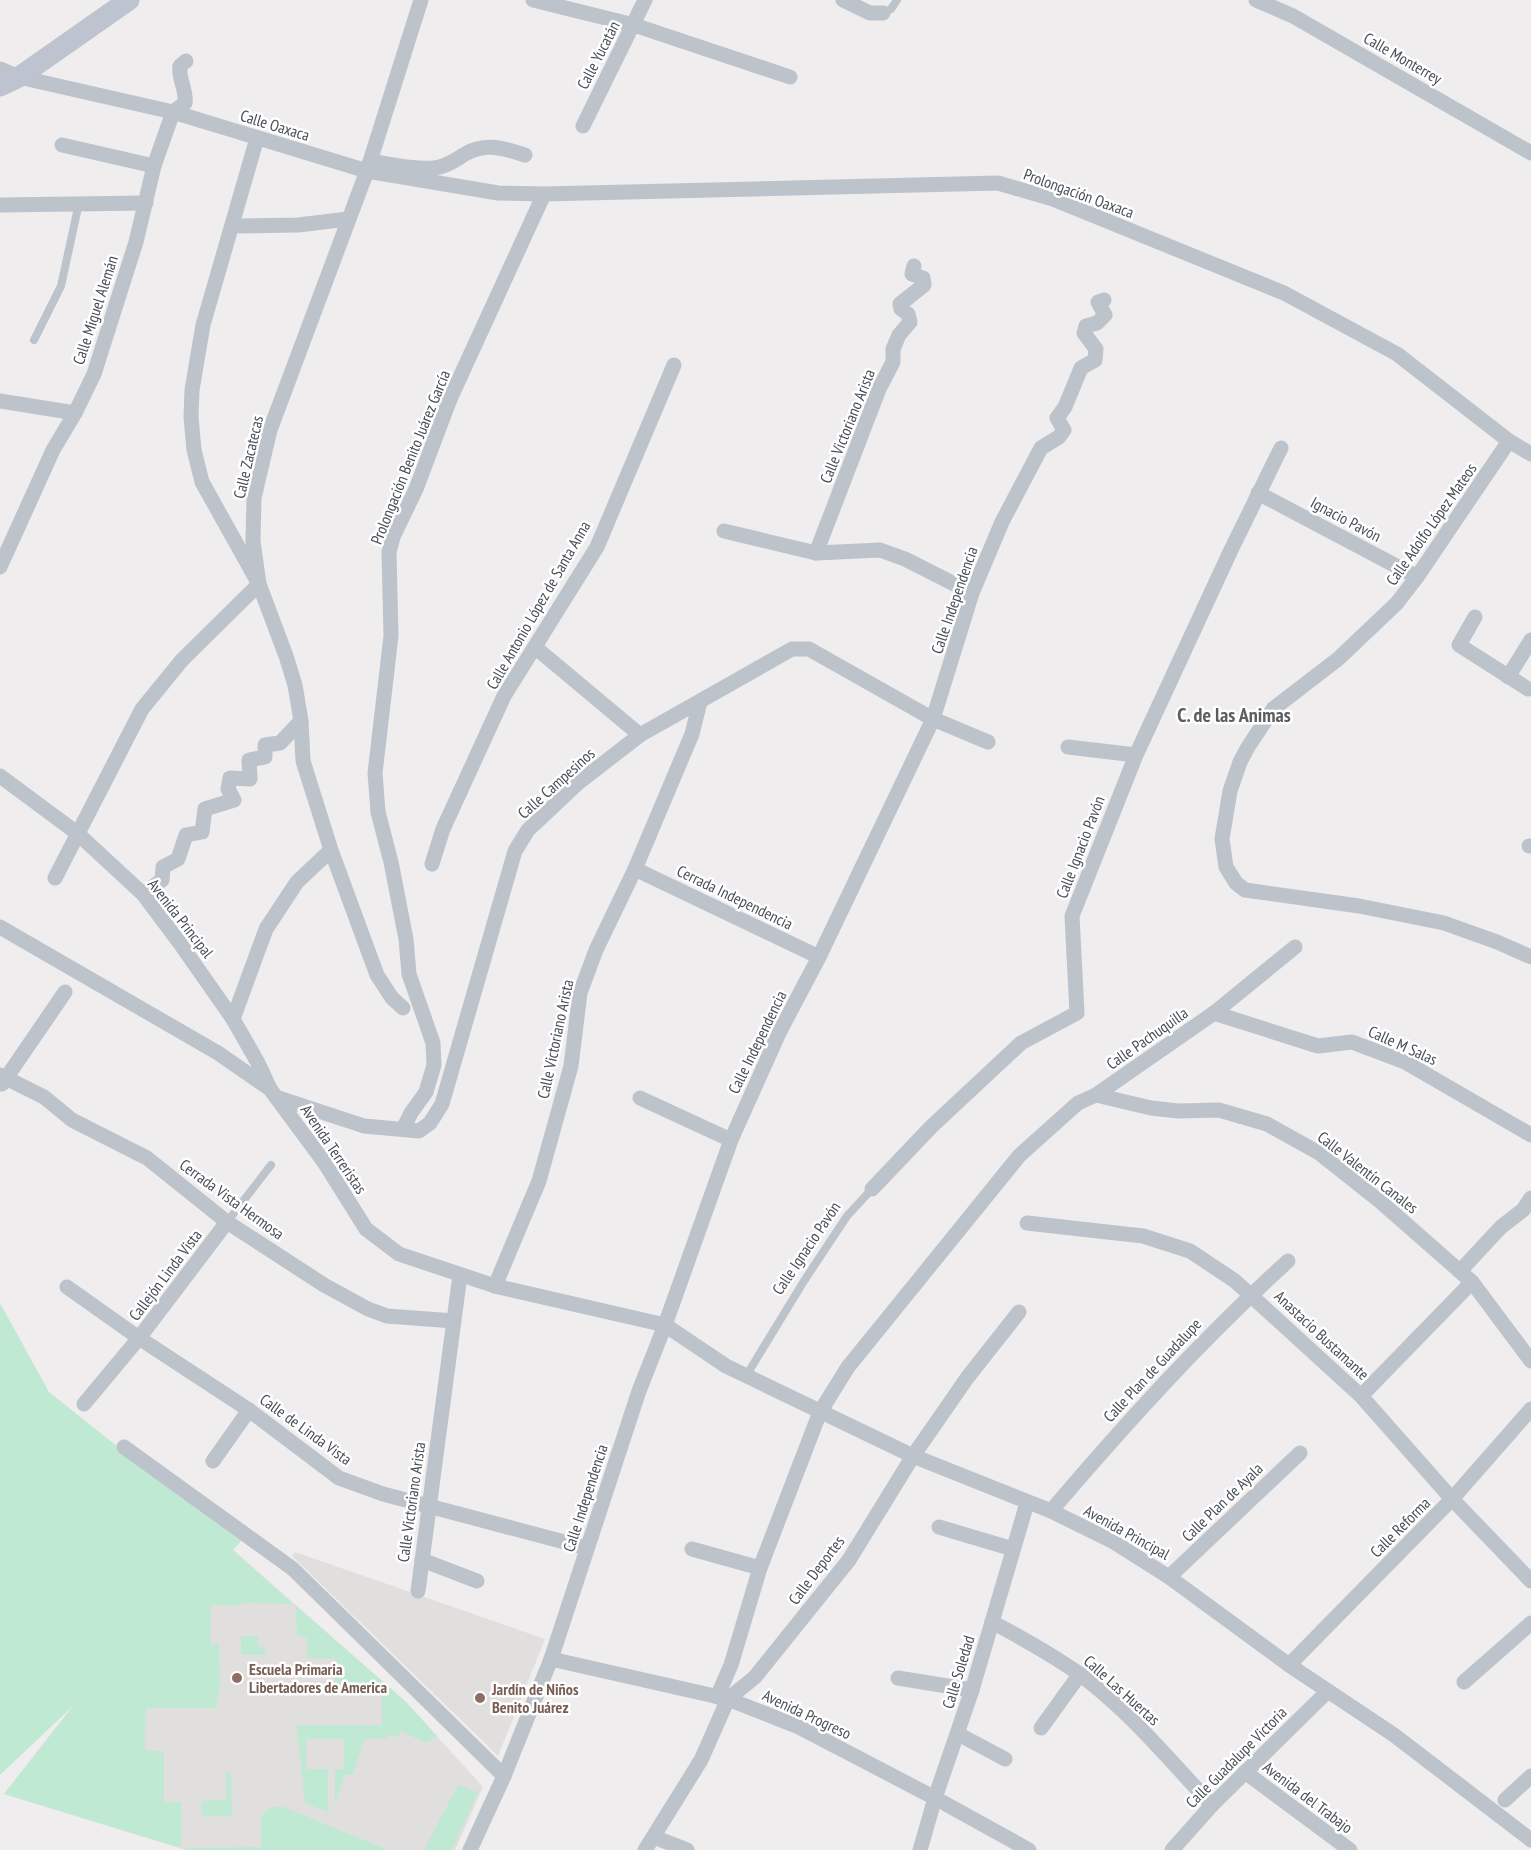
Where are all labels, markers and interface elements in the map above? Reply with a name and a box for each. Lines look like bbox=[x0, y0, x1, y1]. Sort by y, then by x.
street label: Calle Yucatán bbox=[572, 18, 624, 92]
street label: Calle Monterrey bbox=[1360, 28, 1446, 88]
street label: Calle Oaxaca bbox=[238, 105, 312, 145]
street label: Prolongación Oaxaca bbox=[1021, 164, 1137, 222]
street label: Calle Miguel Alemán bbox=[68, 253, 122, 367]
street label: Calle Victoriano Arista bbox=[815, 366, 879, 486]
street label: Prolongación Benito Juárez García bbox=[366, 367, 454, 547]
street label: Calle Zacatecas bbox=[229, 414, 267, 500]
street label: Calle Adolfo López Mateos bbox=[1381, 459, 1481, 589]
street label: Ignacio Pavón bbox=[1307, 492, 1385, 546]
street label: Calle Antonio López de Santa Anna bbox=[482, 517, 594, 693]
street label: Calle Independencia bbox=[926, 544, 982, 656]
district label: C. de las Animas bbox=[1177, 702, 1291, 728]
street label: Calle Campesinos bbox=[513, 743, 599, 823]
street label: Calle Ignacio Pavón bbox=[1051, 793, 1109, 901]
street label: Cerrada Independencia bbox=[674, 860, 796, 934]
street label: Avenida Principal bbox=[144, 874, 218, 962]
street label: Calle Victoriano Arista bbox=[533, 978, 577, 1100]
street label: Calle Independencia bbox=[723, 987, 791, 1097]
street label: Calle Pachuquilla bbox=[1102, 1003, 1192, 1073]
street label: Calle M Salas bbox=[1365, 1021, 1441, 1069]
street label: Avenida Terreristas bbox=[297, 1100, 371, 1198]
street label: Calle Valentín Canales bbox=[1314, 1127, 1422, 1217]
street label: Cerrada Vista Hermosa bbox=[176, 1154, 288, 1244]
street label: Calle Ignacio Pavón bbox=[768, 1198, 844, 1298]
street label: Callejón Linda Vista bbox=[124, 1225, 206, 1325]
street label: Anastacio Bustamante bbox=[1271, 1286, 1373, 1384]
street label: Calle Plan de Guadalupe bbox=[1099, 1314, 1205, 1426]
street label: Calle de Linda Vista bbox=[256, 1389, 356, 1469]
street label: Calle Victoriano Arista bbox=[393, 1441, 429, 1563]
street label: Calle Independencia bbox=[558, 1442, 612, 1554]
street label: Calle Plan de Ayala bbox=[1177, 1458, 1267, 1546]
street label: Calle Reforma bbox=[1366, 1493, 1434, 1561]
street label: Avenida Principal bbox=[1081, 1500, 1174, 1564]
street label: Calle Deportes bbox=[784, 1532, 848, 1608]
street label: Calle Soledad bbox=[937, 1633, 979, 1711]
street label: Calle Las Huertas bbox=[1080, 1651, 1164, 1729]
place label: Escuela Primaria Libertadores de America bbox=[249, 1659, 387, 1697]
marker: Escuela Primaria Libertadores de America bbox=[230, 1671, 244, 1685]
place label: Jardín de Niños Benito Juárez bbox=[491, 1679, 579, 1717]
street label: Avenida Progreso bbox=[760, 1685, 855, 1743]
marker: Jardín de Niños Benito Juárez bbox=[473, 1691, 487, 1705]
street label: Calle Guadalupe Victoria bbox=[1181, 1702, 1291, 1812]
street label: Avenida del Trabajo bbox=[1259, 1757, 1357, 1837]

